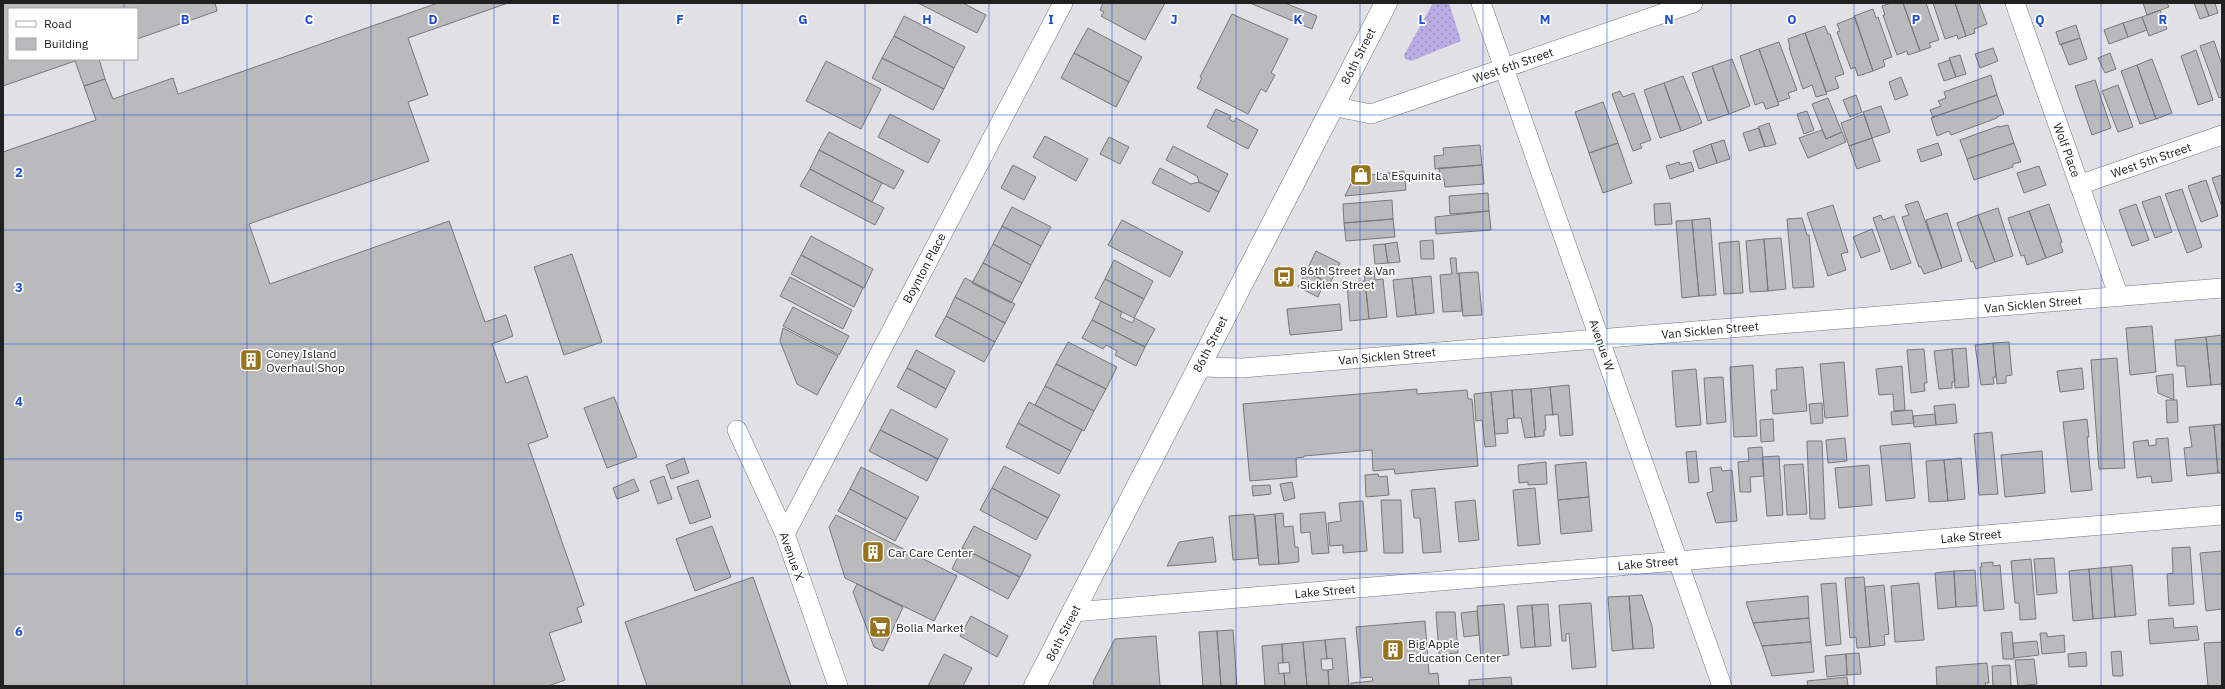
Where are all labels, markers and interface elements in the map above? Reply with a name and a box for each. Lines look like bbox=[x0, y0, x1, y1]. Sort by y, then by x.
legend bbox=[8, 8, 138, 60]
text: B bbox=[181, 11, 190, 28]
text: C bbox=[305, 11, 314, 28]
text: D bbox=[428, 11, 438, 28]
text: E bbox=[552, 11, 560, 28]
text: F bbox=[676, 11, 684, 28]
text: G bbox=[798, 11, 808, 28]
text: H bbox=[922, 11, 932, 28]
text: I bbox=[1048, 11, 1054, 28]
text: J bbox=[1170, 11, 1178, 28]
text: K bbox=[1293, 11, 1303, 28]
text: L bbox=[1419, 11, 1426, 28]
text: M bbox=[1540, 11, 1550, 28]
text: N bbox=[1664, 11, 1674, 28]
text: O bbox=[1787, 11, 1797, 28]
text: P bbox=[1912, 11, 1921, 28]
text: Q bbox=[2035, 11, 2045, 28]
text: R bbox=[2159, 11, 2168, 28]
text: Road bbox=[44, 16, 72, 31]
street label: 86th Street bbox=[1337, 25, 1379, 87]
text: Building bbox=[44, 36, 89, 51]
street label: West 6th Street bbox=[1471, 44, 1555, 86]
street label: Wolf Place bbox=[2050, 121, 2084, 180]
street label: West 5th Street bbox=[2109, 139, 2193, 181]
shop icon: La Esquinita bbox=[1348, 162, 1374, 188]
text: 2 bbox=[15, 164, 23, 181]
place label: La Esquinita bbox=[1376, 168, 1442, 183]
street label: Boynton Place bbox=[899, 230, 949, 306]
place label: 86th Street & Van Sicklen Street bbox=[1300, 263, 1395, 292]
bus stop icon: 86th Street & Van Sicklen Street bbox=[1271, 264, 1297, 290]
text: 3 bbox=[15, 279, 23, 296]
street label: Van Sicklen Street bbox=[1984, 292, 2082, 316]
street label: 86th Street bbox=[1189, 313, 1231, 375]
street label: Avenue W bbox=[1586, 317, 1618, 373]
street label: Van Sicklen Street bbox=[1661, 318, 1759, 342]
street label: Van Sicklen Street bbox=[1338, 344, 1436, 368]
place label: Coney Island Overhaul Shop bbox=[266, 346, 345, 375]
building icon: Coney Island Overhaul Shop bbox=[238, 347, 264, 373]
text: 4 bbox=[15, 393, 23, 410]
text: 5 bbox=[15, 508, 23, 525]
street label: Lake Street bbox=[1940, 526, 2002, 546]
street label: Avenue X bbox=[776, 530, 808, 583]
building icon: Car Care Center bbox=[860, 539, 886, 565]
place label: Car Care Center bbox=[888, 545, 973, 560]
street label: Lake Street bbox=[1617, 553, 1679, 573]
street label: Lake Street bbox=[1294, 581, 1356, 601]
street label: 86th Street bbox=[1042, 602, 1084, 664]
supermarket icon: Bolla Market bbox=[867, 614, 893, 640]
place label: Bolla Market bbox=[896, 620, 964, 635]
text: 6 bbox=[15, 623, 23, 640]
place label: Big Apple Education Center bbox=[1408, 636, 1501, 665]
building icon: Big Apple Education Center bbox=[1380, 637, 1406, 663]

